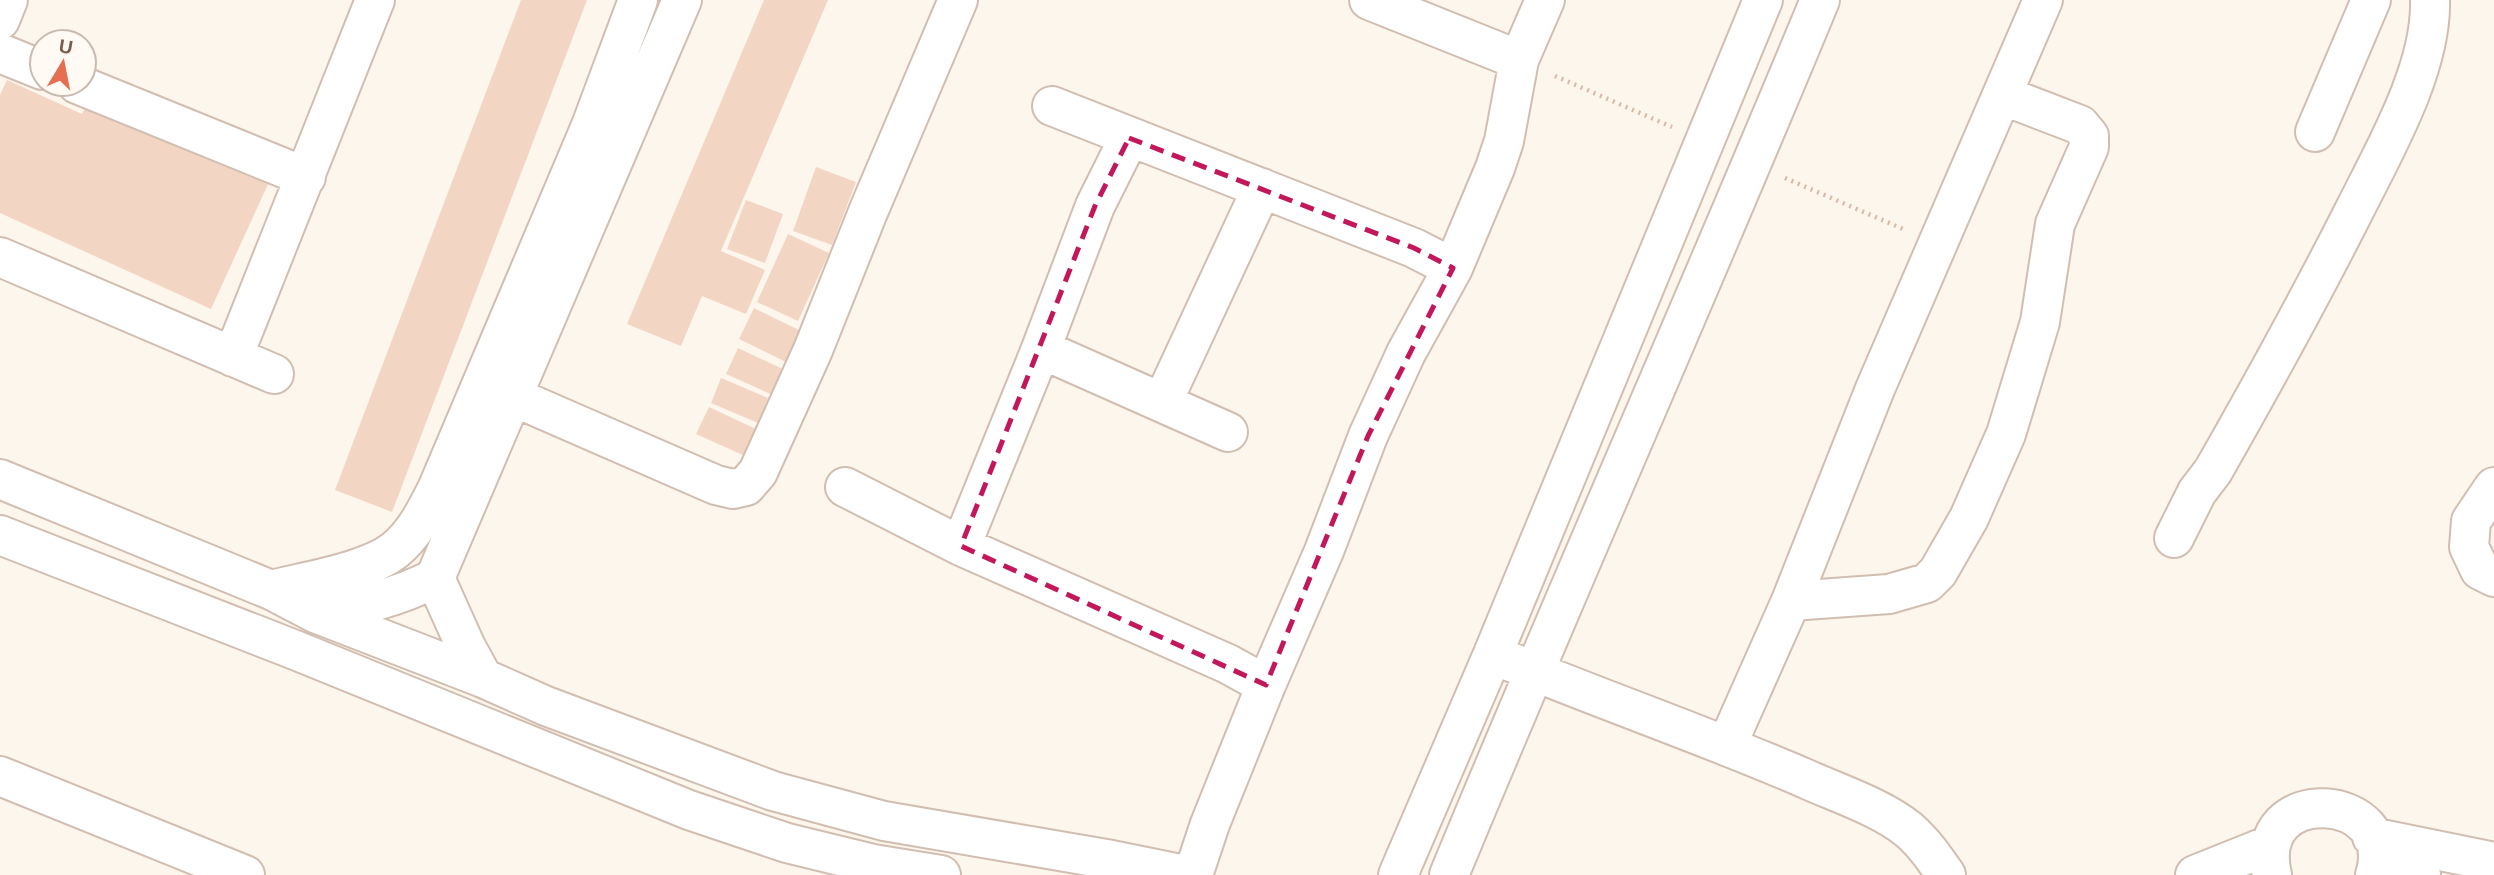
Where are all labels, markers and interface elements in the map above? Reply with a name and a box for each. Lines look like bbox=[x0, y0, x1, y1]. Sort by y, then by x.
north arrow bbox=[28, 28, 98, 98]
text: U bbox=[57, 35, 74, 58]

